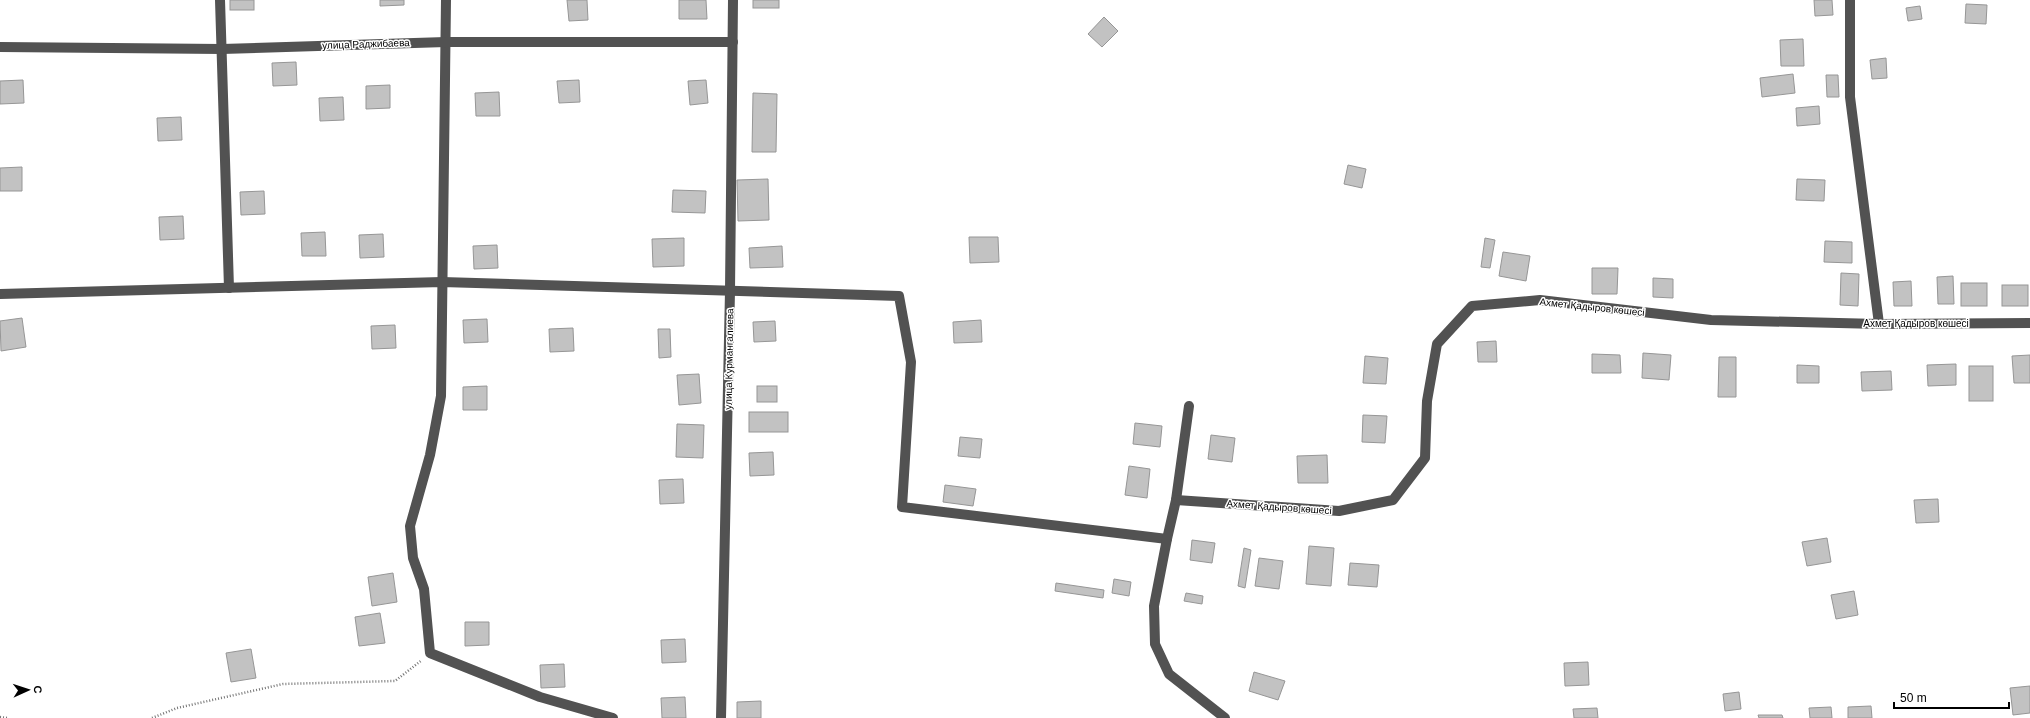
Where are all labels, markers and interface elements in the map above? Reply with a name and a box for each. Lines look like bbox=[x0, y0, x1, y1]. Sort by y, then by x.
street label: улица Раджибаева bbox=[322, 37, 410, 51]
street label: Ахмет Қадыров көшесі bbox=[1539, 296, 1645, 318]
street label: улица Курмангалиева bbox=[723, 308, 735, 410]
street label: Ахмет Қадыров көшесі bbox=[1863, 318, 1969, 329]
street label: Ахмет Қадыров көшесі bbox=[1226, 498, 1332, 516]
north arrow bbox=[8, 670, 48, 710]
scale bar bbox=[1894, 684, 2009, 710]
text: С bbox=[32, 685, 44, 694]
text: 50 m bbox=[1900, 691, 1927, 705]

